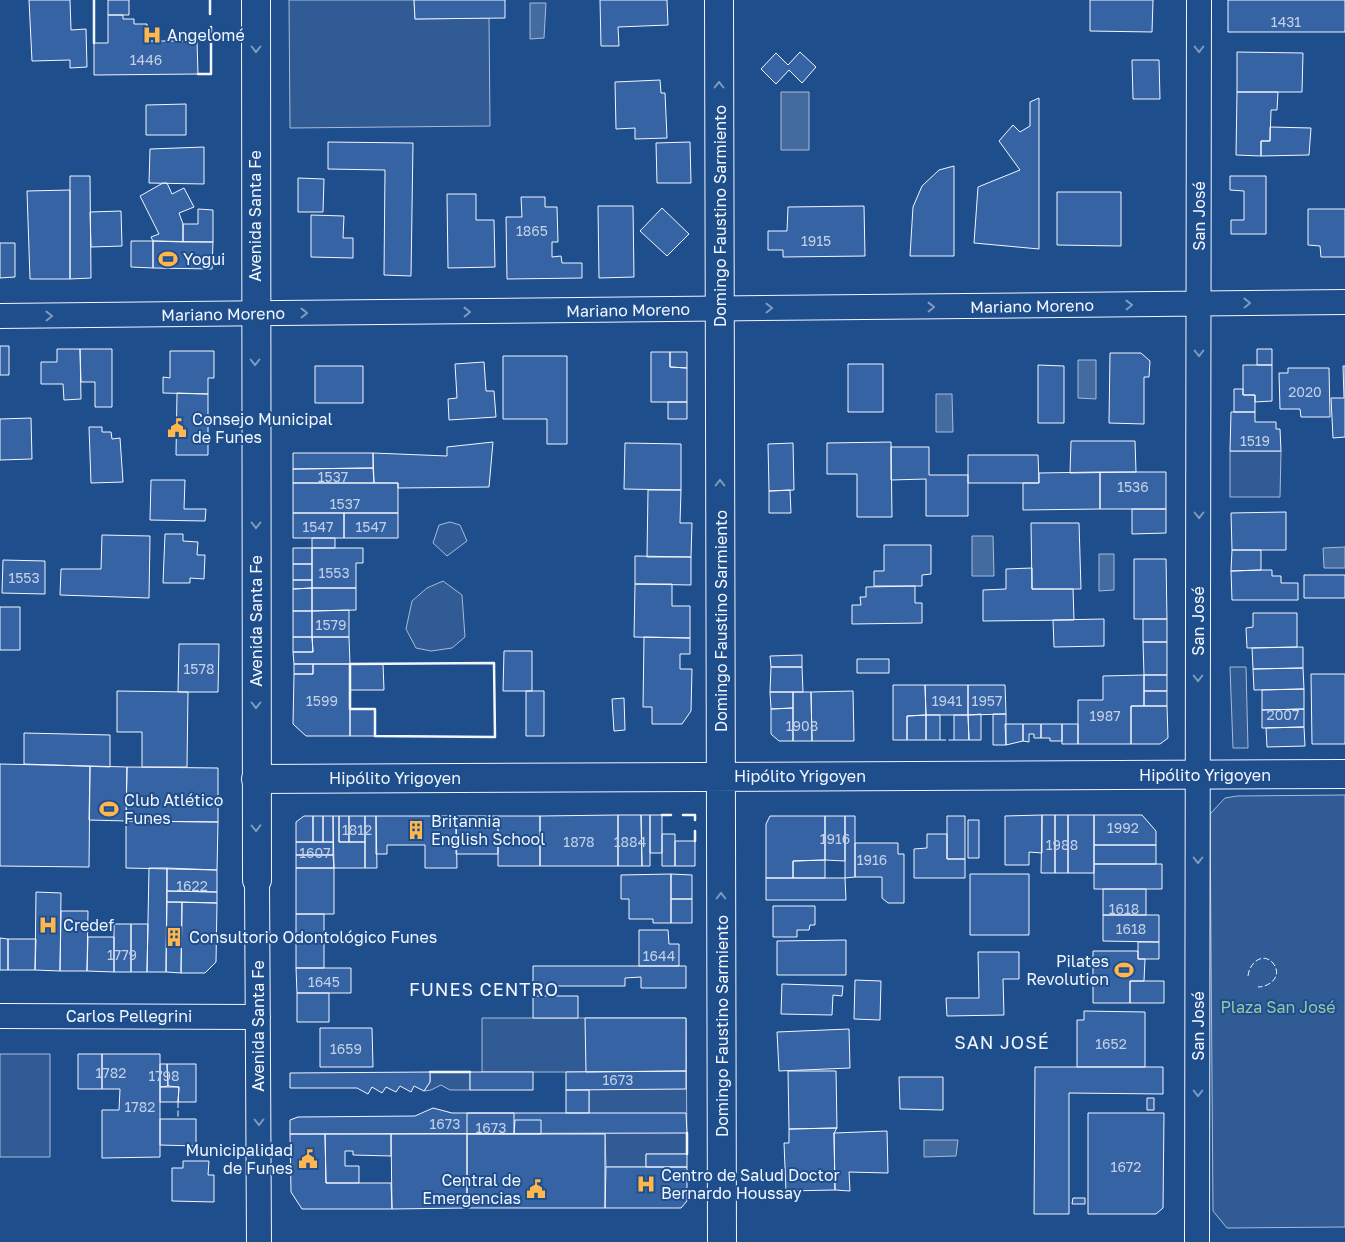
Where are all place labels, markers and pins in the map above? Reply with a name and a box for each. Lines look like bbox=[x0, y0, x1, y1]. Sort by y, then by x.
hospital icon: Angelomé bbox=[141, 24, 163, 46]
place label: Angelomé bbox=[167, 25, 245, 45]
sports icon: Yogui bbox=[157, 248, 179, 270]
place label: Yogui bbox=[183, 249, 225, 269]
place label: Consejo Municipal de Funes bbox=[192, 409, 333, 447]
public building icon: Consejo Municipal de Funes bbox=[166, 417, 188, 439]
place label: Club Atlético Funes bbox=[124, 790, 223, 828]
sports icon: Club Atlético Funes bbox=[98, 798, 120, 820]
place label: Britannia English School bbox=[431, 811, 545, 849]
building icon: Britannia English School bbox=[405, 819, 427, 841]
hospital icon: Credef bbox=[37, 914, 59, 936]
place label: Credef bbox=[63, 915, 114, 935]
building icon: Consultorio Odontológico Funes bbox=[163, 926, 185, 948]
place label: Consultorio Odontológico Funes bbox=[189, 927, 437, 947]
place label: Pilates Revolution bbox=[1026, 951, 1109, 989]
sports icon: Pilates Revolution bbox=[1113, 959, 1135, 981]
place label: Municipalidad de Funes bbox=[185, 1140, 293, 1178]
public building icon: Municipalidad de Funes bbox=[297, 1148, 319, 1170]
place label: Centro de Salud Doctor Bernardo Houssay bbox=[661, 1165, 840, 1203]
place label: Central de Emergencias bbox=[422, 1170, 521, 1208]
hospital icon: Centro de Salud Doctor Bernardo Houssay bbox=[635, 1173, 657, 1195]
public building icon: Central de Emergencias bbox=[525, 1178, 547, 1200]

